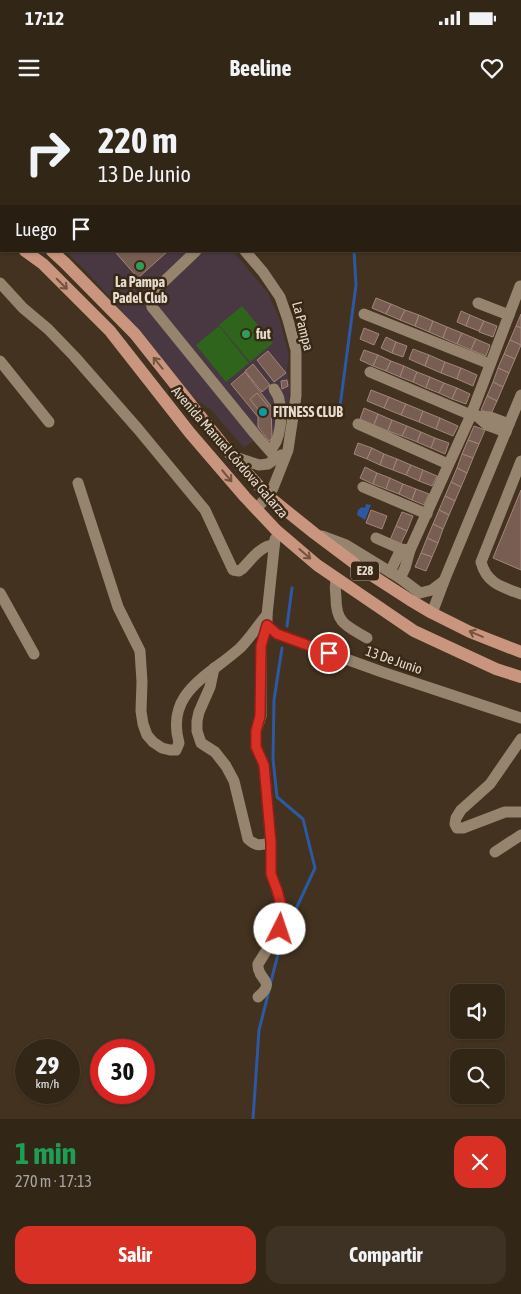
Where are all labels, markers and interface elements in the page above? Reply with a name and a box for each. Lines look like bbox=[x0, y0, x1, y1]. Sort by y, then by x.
text: 17:12 bbox=[25, 7, 64, 29]
icon: menu bbox=[15, 54, 43, 82]
icon: heart bbox=[478, 54, 506, 82]
text: Beeline bbox=[230, 55, 291, 81]
icon: right bbox=[15, 120, 80, 185]
text: 220 m bbox=[98, 120, 177, 160]
text: 13 De Junio bbox=[98, 161, 191, 187]
icon: arrive bbox=[67, 215, 95, 243]
text: Luego bbox=[15, 218, 57, 240]
marker: La Pampa Padel Club bbox=[134, 260, 146, 272]
place label: La Pampa Padel Club bbox=[112, 274, 168, 306]
one-way arrow bbox=[55, 277, 67, 289]
street label: La Pampa bbox=[289, 300, 317, 352]
place label: fut bbox=[255, 326, 271, 342]
marker: fut bbox=[240, 328, 252, 340]
one-way arrow bbox=[152, 357, 163, 370]
street label: Avenida Manuel Córdova Galarza bbox=[168, 383, 292, 521]
place label: FITNESS CLUB bbox=[273, 404, 343, 420]
marker: FITNESS CLUB bbox=[257, 406, 269, 418]
one-way arrow bbox=[221, 469, 232, 482]
one-way arrow bbox=[298, 548, 311, 560]
road number: E28 bbox=[351, 562, 379, 581]
one-way arrow bbox=[469, 629, 484, 639]
pin bbox=[308, 632, 350, 674]
icon: arrive bbox=[315, 639, 343, 667]
street label: 13 De Junio bbox=[363, 643, 425, 677]
position arrow bbox=[253, 902, 305, 954]
map controls bbox=[450, 984, 505, 1104]
button: sound bbox=[450, 984, 505, 1039]
speed limit sign: 30 bbox=[90, 1039, 155, 1104]
button: search bbox=[450, 1049, 505, 1104]
text: 29 bbox=[36, 1051, 59, 1079]
text: km/h bbox=[36, 1077, 59, 1091]
text: 1 min bbox=[15, 1136, 76, 1170]
button: close bbox=[454, 1136, 506, 1188]
text: 270 m · 17:13 bbox=[15, 1172, 92, 1190]
button: Salir bbox=[15, 1226, 256, 1284]
button: Compartir bbox=[266, 1226, 506, 1284]

